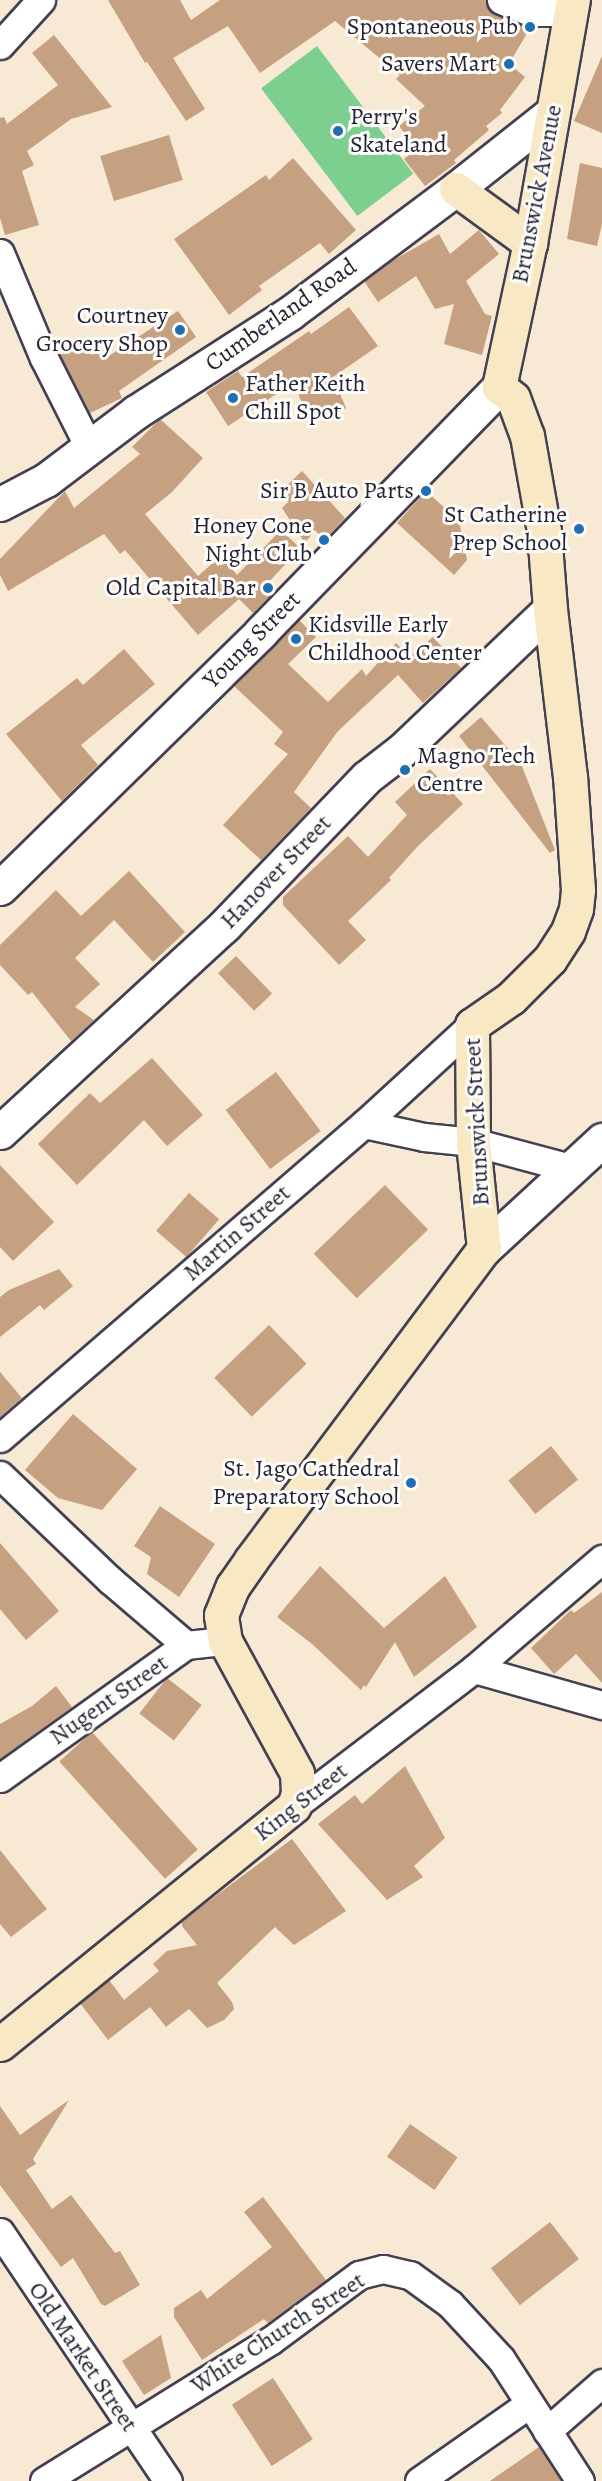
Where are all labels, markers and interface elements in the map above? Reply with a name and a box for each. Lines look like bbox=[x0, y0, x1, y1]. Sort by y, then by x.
place label: Spontaneous Pub bbox=[347, 13, 518, 41]
marker: Spontaneous Pub bbox=[523, 20, 537, 34]
place label: Savers Mart bbox=[381, 50, 497, 78]
marker: Savers Mart bbox=[502, 57, 516, 71]
street label: Brunswick Avenue bbox=[506, 102, 568, 286]
place label: Perry's Skateland bbox=[350, 103, 447, 159]
marker: Perry's Skateland bbox=[331, 124, 345, 138]
street label: Cumberland Road bbox=[200, 252, 362, 378]
place label: Courtney Grocery Shop bbox=[36, 302, 168, 358]
marker: Courtney Grocery Shop bbox=[173, 323, 187, 337]
place label: Father Keith Chill Spot bbox=[245, 370, 365, 426]
marker: Father Keith Chill Spot bbox=[226, 391, 240, 405]
place label: Sir B Auto Parts bbox=[260, 477, 414, 505]
marker: Sir B Auto Parts bbox=[419, 484, 433, 498]
place label: St Catherine Prep School bbox=[444, 501, 567, 557]
place label: Honey Cone Night Club bbox=[193, 512, 312, 568]
marker: St Catherine Prep School bbox=[572, 522, 586, 536]
marker: Honey Cone Night Club bbox=[317, 533, 331, 547]
place label: Old Capital Bar bbox=[106, 574, 256, 602]
marker: Old Capital Bar bbox=[261, 581, 275, 595]
street label: Young Street bbox=[197, 585, 307, 695]
place label: Kidsville Early Childhood Center bbox=[308, 611, 482, 667]
marker: Kidsville Early Childhood Center bbox=[289, 632, 303, 646]
place label: Magno Tech Centre bbox=[417, 742, 536, 798]
marker: Magno Tech Centre bbox=[398, 763, 412, 777]
street label: Hanover Street bbox=[214, 809, 338, 935]
street label: Brunswick Street bbox=[458, 1037, 496, 1207]
street label: Martin Street bbox=[178, 1179, 296, 1287]
place label: St. Jago Cathedral Preparatory School bbox=[212, 1455, 399, 1511]
marker: St. Jago Cathedral Preparatory School bbox=[404, 1476, 418, 1490]
street label: Nugent Street bbox=[44, 1649, 174, 1751]
street label: King Street bbox=[248, 1757, 354, 1847]
street label: White Church Street bbox=[186, 2266, 370, 2400]
street label: Old Market Street bbox=[22, 2277, 144, 2437]

